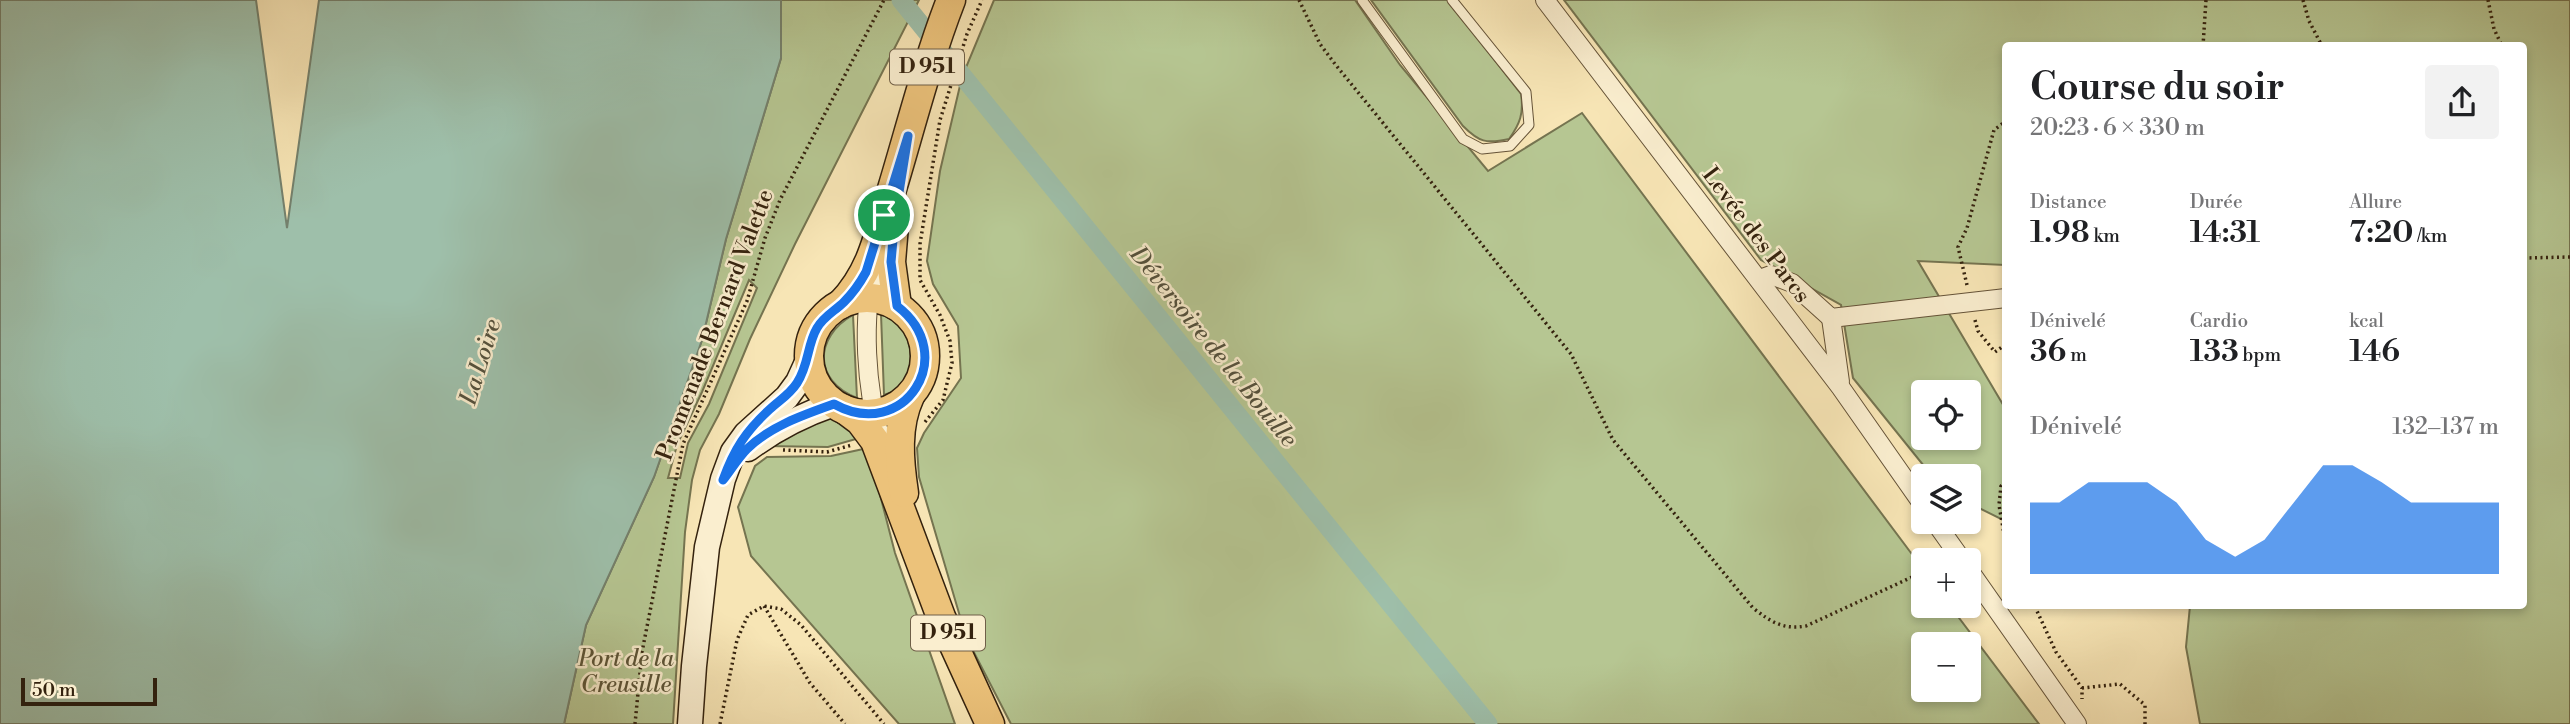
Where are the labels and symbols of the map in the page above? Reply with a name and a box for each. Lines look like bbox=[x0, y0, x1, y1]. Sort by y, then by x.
road number: D 951 bbox=[890, 50, 964, 84]
street label: Levée des Parcs bbox=[1696, 162, 1816, 308]
street label: Promenade Bernard Valette bbox=[650, 185, 780, 465]
pin bbox=[854, 185, 914, 245]
water label: Déversoire de la Bouille bbox=[1122, 240, 1303, 454]
water label: La Loire bbox=[454, 316, 508, 409]
road number: D 951 bbox=[911, 616, 985, 650]
park label: Port de la Creusille bbox=[577, 645, 674, 699]
scale bar bbox=[21, 675, 158, 707]

